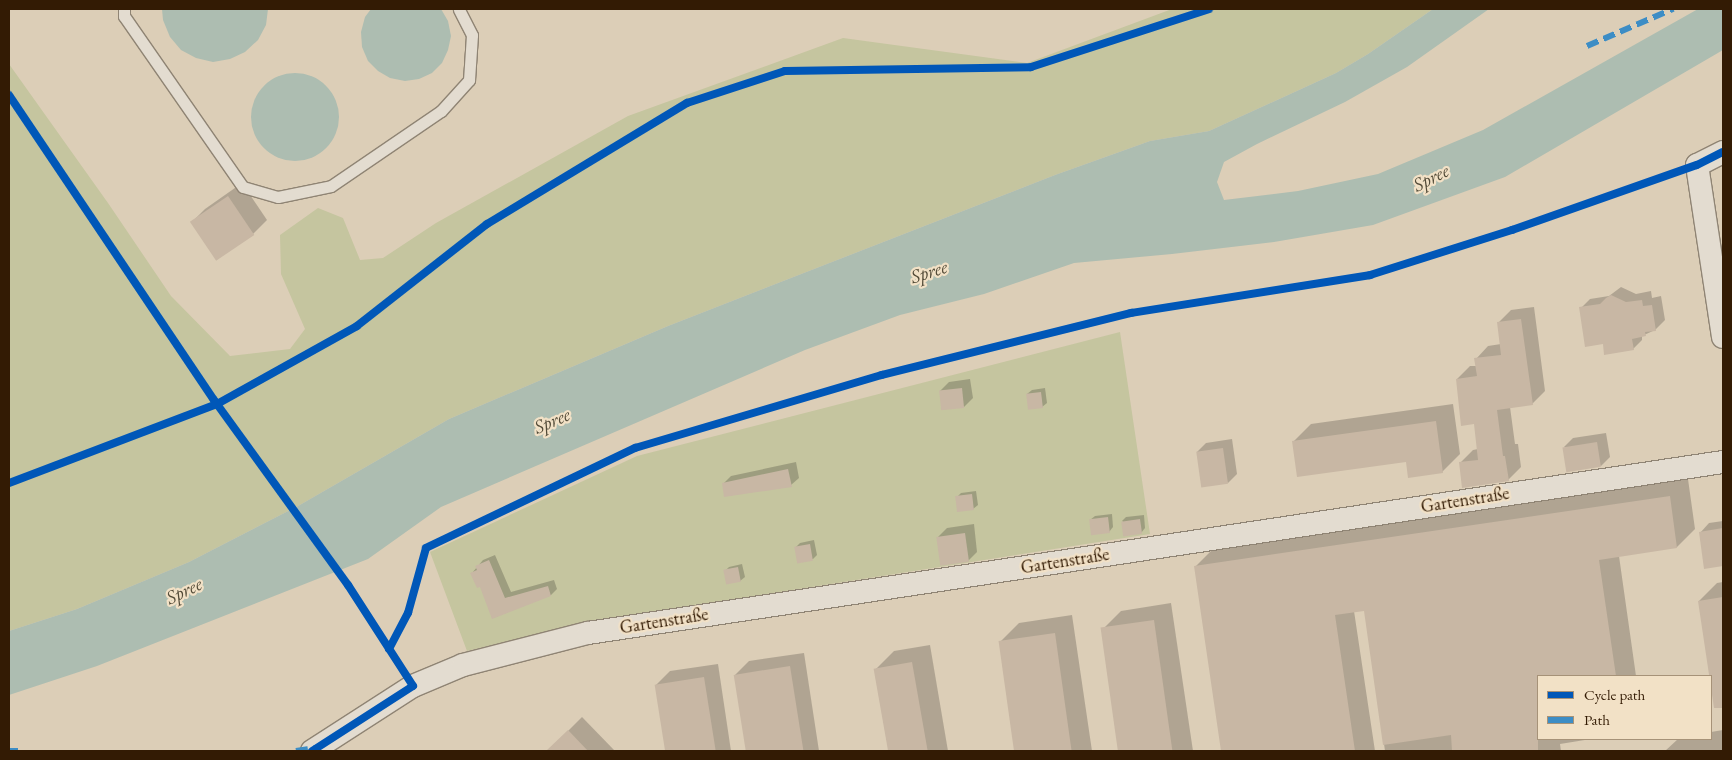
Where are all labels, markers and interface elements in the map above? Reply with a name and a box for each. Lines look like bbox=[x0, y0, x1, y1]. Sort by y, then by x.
water label: Spree bbox=[1409, 159, 1453, 197]
water label: Spree bbox=[908, 255, 950, 289]
water label: Spree bbox=[530, 403, 574, 439]
street label: Gartenstraße bbox=[1419, 482, 1511, 518]
street label: Gartenstraße bbox=[1019, 543, 1111, 579]
water label: Spree bbox=[162, 573, 206, 609]
street label: Gartenstraße bbox=[618, 603, 710, 639]
legend bbox=[1537, 675, 1712, 740]
text: Cycle path bbox=[1584, 685, 1645, 704]
text: Path bbox=[1584, 710, 1610, 729]

